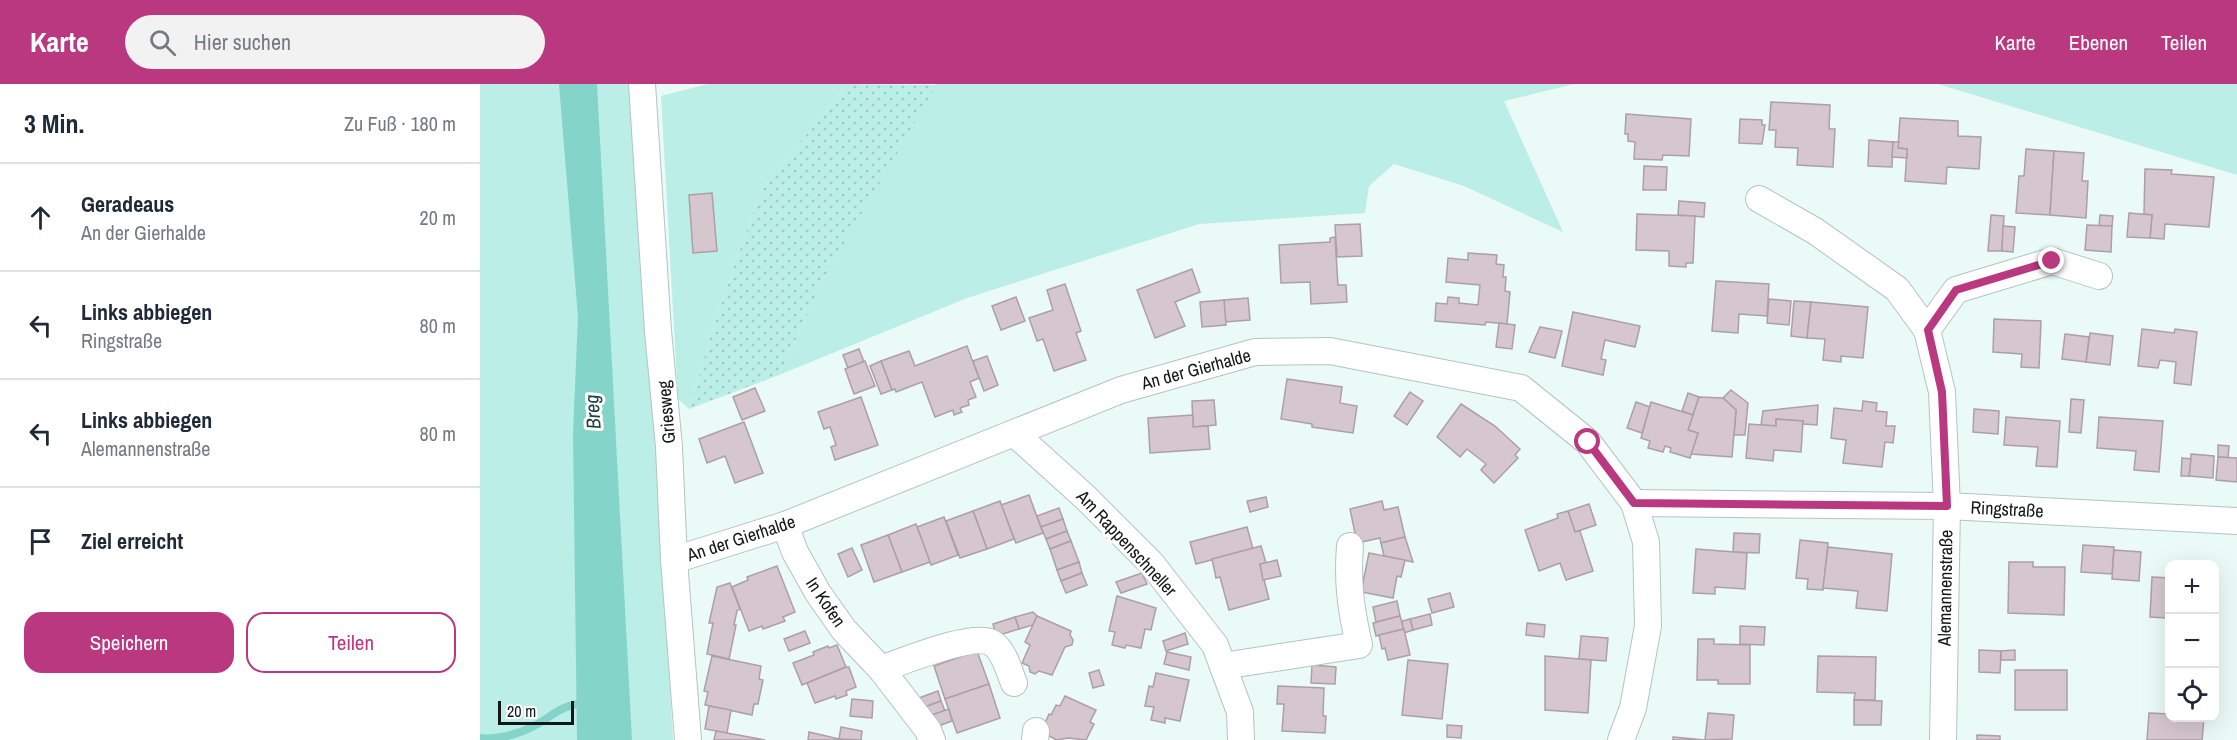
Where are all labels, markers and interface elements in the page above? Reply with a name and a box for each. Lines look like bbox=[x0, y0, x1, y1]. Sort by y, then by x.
search box bbox=[125, 15, 545, 69]
text: Karte bbox=[30, 23, 89, 61]
icon: search bbox=[146, 26, 179, 59]
text: Hier suchen bbox=[194, 27, 291, 57]
text: Karte bbox=[1995, 28, 2036, 57]
text: Ebenen bbox=[2069, 28, 2128, 57]
text: Teilen bbox=[2161, 28, 2207, 57]
text: 3 Min. bbox=[24, 106, 84, 141]
text: Zu Fuß · 180 m bbox=[344, 110, 456, 137]
text: Geradeaus bbox=[81, 189, 174, 219]
icon: ahead bbox=[24, 201, 57, 234]
text: 20 m bbox=[420, 204, 456, 231]
text: An der Gierhalde bbox=[81, 219, 206, 246]
route end bbox=[2038, 247, 2064, 273]
text: Links abbiegen bbox=[81, 297, 212, 327]
icon: left bbox=[24, 309, 57, 342]
text: 80 m bbox=[420, 312, 456, 339]
text: Ringstraße bbox=[81, 327, 162, 354]
street label: An der Gierhalde bbox=[1138, 342, 1254, 396]
street label: Griesweg bbox=[651, 379, 681, 445]
water label: Breg bbox=[577, 394, 607, 430]
text: Links abbiegen bbox=[81, 405, 212, 435]
icon: left bbox=[24, 417, 57, 450]
text: 80 m bbox=[420, 420, 456, 447]
route start bbox=[1574, 428, 1600, 454]
text: Alemannenstraße bbox=[81, 435, 210, 462]
street label: Am Rappenschneller bbox=[1070, 484, 1183, 602]
street label: Ringstraße bbox=[1970, 495, 2044, 523]
street label: An der Gierhalde bbox=[683, 509, 798, 568]
icon: arrive bbox=[24, 525, 57, 558]
text: Ziel erreicht bbox=[81, 526, 183, 556]
street label: Alemannenstraße bbox=[1931, 530, 1959, 647]
map controls bbox=[2165, 560, 2219, 722]
button: + bbox=[2165, 560, 2219, 614]
street label: In Kofen bbox=[800, 572, 852, 632]
button: Speichern bbox=[24, 612, 234, 673]
button: Teilen bbox=[246, 612, 456, 673]
button: − bbox=[2165, 614, 2219, 668]
button: locate bbox=[2165, 668, 2219, 722]
scale bar bbox=[498, 698, 574, 726]
text: 20 m bbox=[507, 700, 536, 722]

